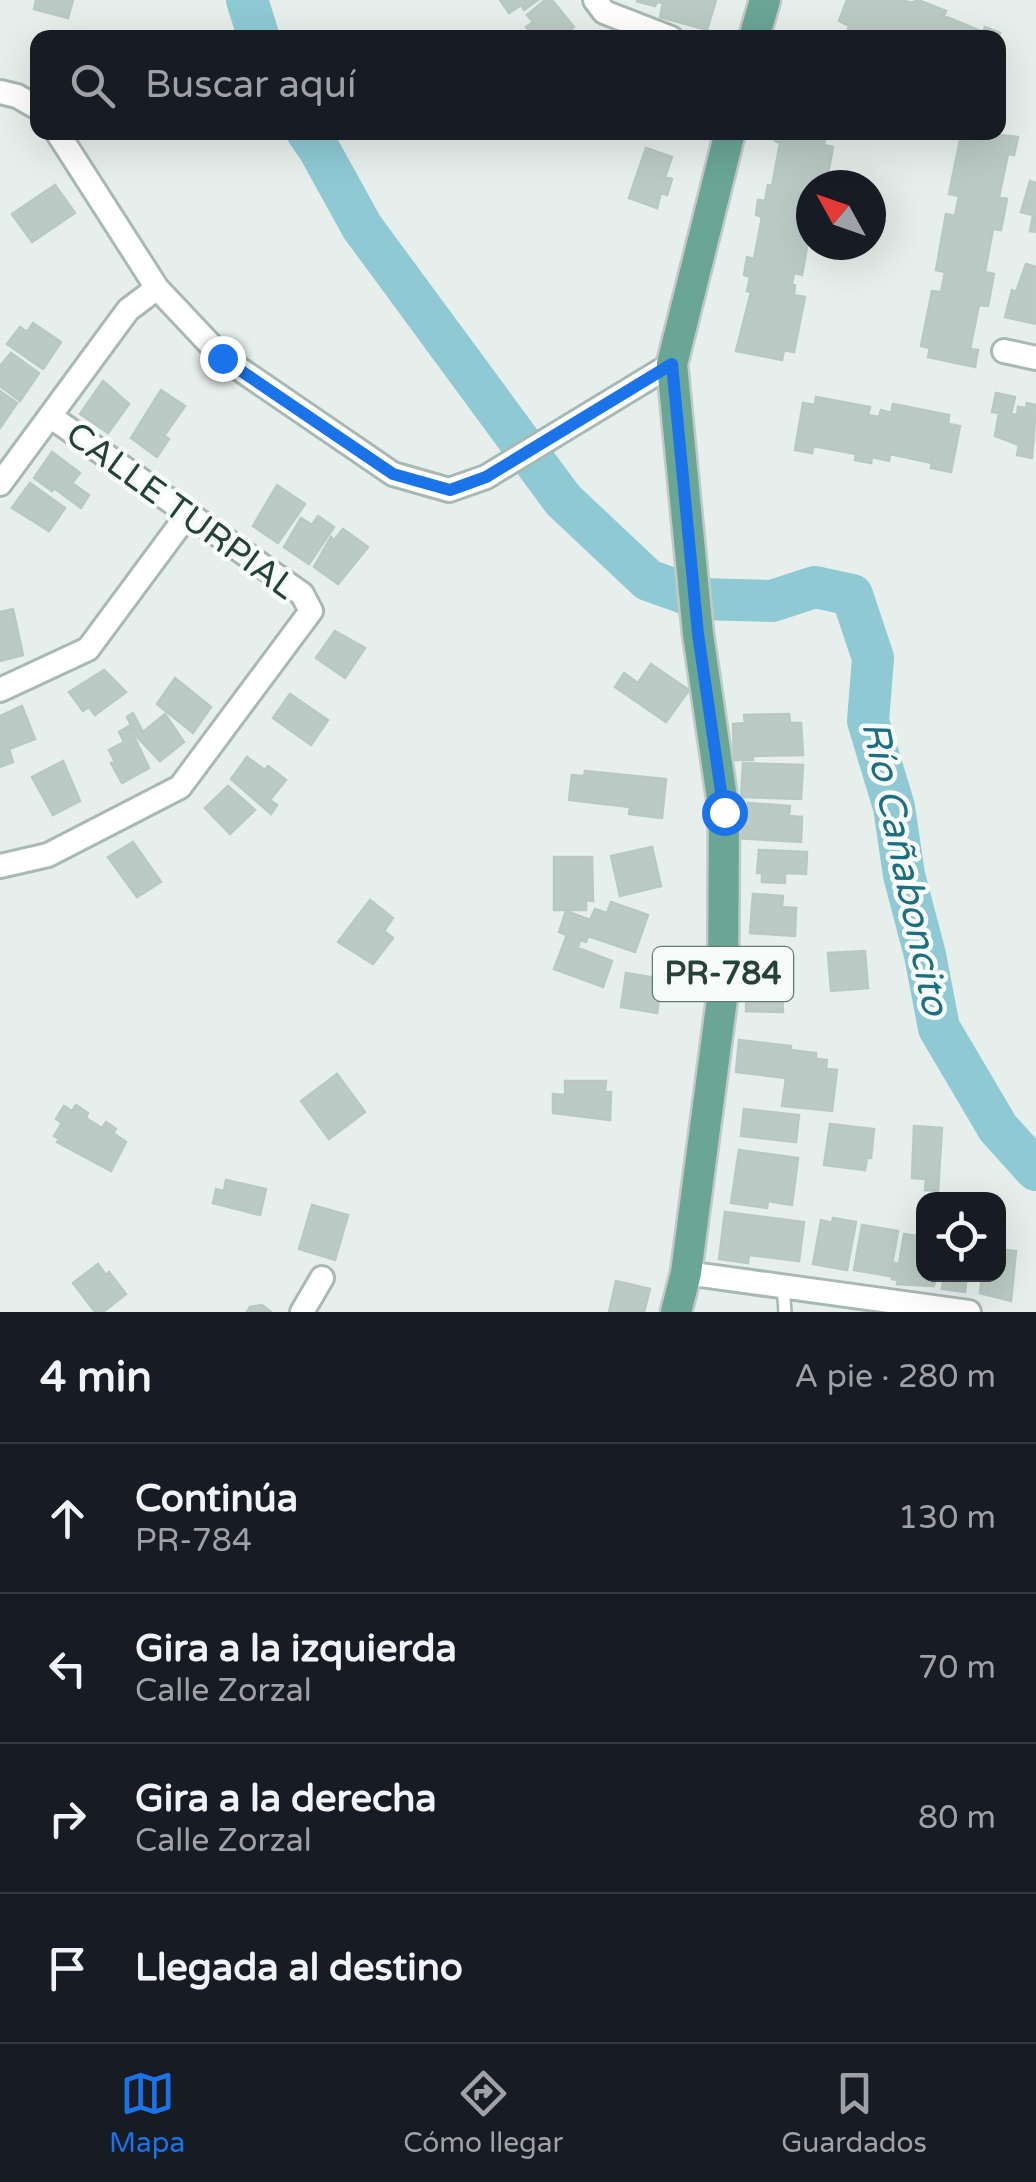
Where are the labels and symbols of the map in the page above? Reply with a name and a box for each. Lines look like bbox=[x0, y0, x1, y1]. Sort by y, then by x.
north arrow bbox=[796, 170, 886, 260]
route end bbox=[200, 336, 246, 382]
street label: CALLE TURPIAL bbox=[58, 413, 304, 609]
water label: Río Cañaboncito bbox=[851, 717, 959, 1021]
route start bbox=[702, 790, 748, 836]
road number: PR-784 bbox=[653, 947, 793, 1001]

